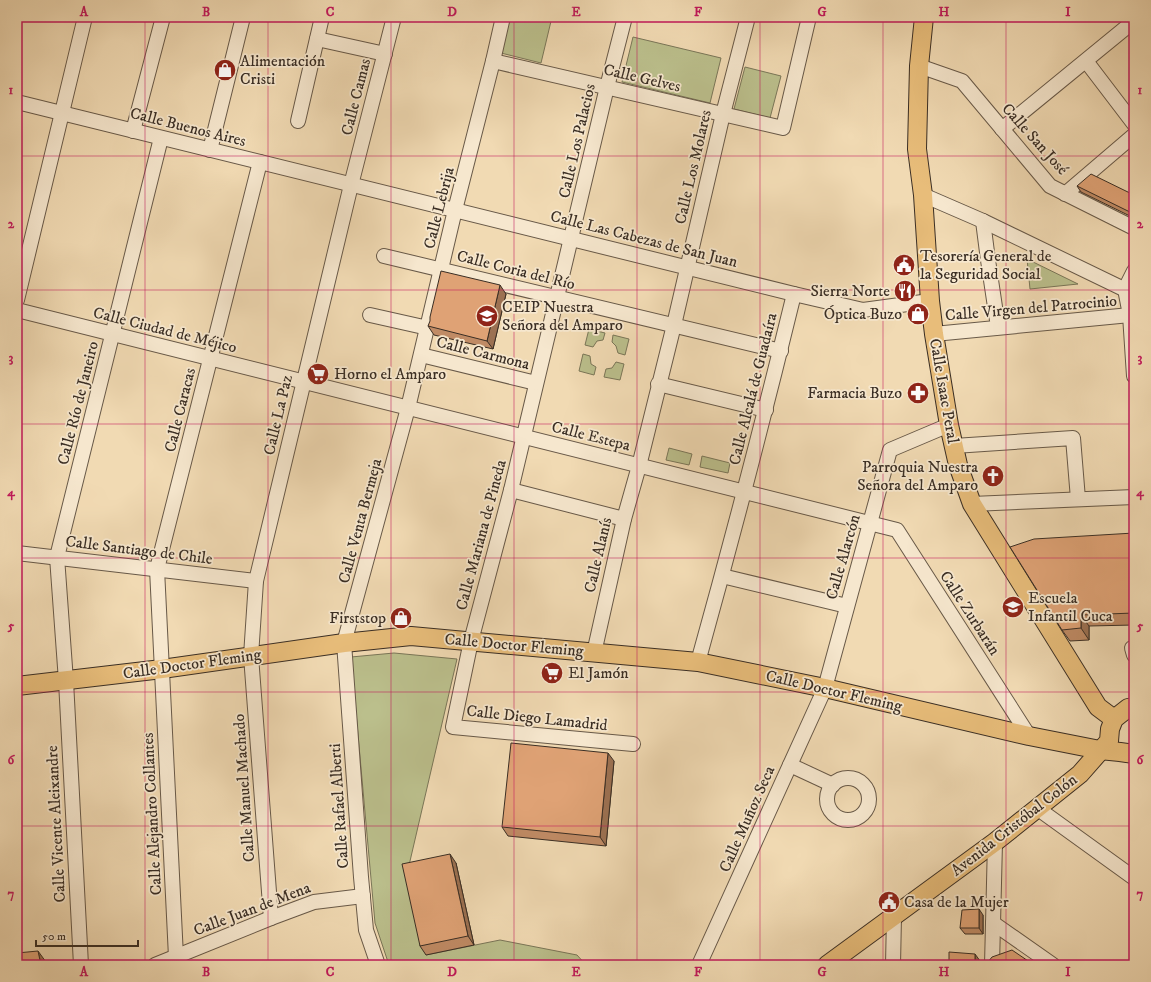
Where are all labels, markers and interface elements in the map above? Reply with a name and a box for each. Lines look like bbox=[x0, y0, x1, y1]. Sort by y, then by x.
text: A bbox=[79, 4, 89, 20]
text: B bbox=[202, 4, 210, 20]
text: C bbox=[326, 4, 335, 20]
text: D bbox=[447, 4, 457, 20]
text: E bbox=[571, 4, 581, 20]
text: F bbox=[694, 4, 703, 20]
text: G bbox=[817, 4, 827, 20]
text: H bbox=[939, 4, 950, 20]
text: I bbox=[1065, 4, 1071, 20]
place label: Alimentación Cristi bbox=[240, 51, 326, 89]
street label: Calle Camas bbox=[337, 56, 375, 138]
shop icon: Alimentación Cristi bbox=[212, 57, 238, 83]
street label: Calle Gelves bbox=[601, 59, 683, 97]
text: 1 bbox=[9, 82, 14, 98]
street label: Calle Los Palacios bbox=[554, 82, 600, 200]
text: 1 bbox=[1138, 82, 1143, 98]
street label: Calle San José bbox=[998, 99, 1073, 179]
street label: Calle Buenos Aires bbox=[128, 103, 248, 151]
street label: Calle Los Molares bbox=[670, 108, 716, 226]
street label: Calle Lebrija bbox=[419, 165, 459, 251]
street label: Calle Las Cabezas de San Juan bbox=[548, 206, 740, 272]
text: 2 bbox=[8, 216, 15, 232]
text: 2 bbox=[1137, 216, 1144, 232]
street label: Calle Coria del Río bbox=[455, 246, 577, 294]
place label: Tesorería General de la Seguridad Social bbox=[920, 246, 1052, 284]
public building icon: Tesorería General de la Seguridad Social bbox=[891, 252, 917, 278]
restaurant icon: Sierra Norte bbox=[892, 278, 918, 304]
place label: Sierra Norte bbox=[810, 281, 890, 301]
street label: Calle Virgen del Patrocinio bbox=[944, 291, 1118, 325]
place label: CEIP Nuestra Señora del Amparo bbox=[502, 297, 623, 335]
shop icon: Óptica Buzo bbox=[905, 301, 931, 327]
street label: Calle Ciudad de Méjico bbox=[91, 302, 239, 358]
school or university icon: CEIP Nuestra Señora del Amparo bbox=[474, 303, 500, 329]
place label: Óptica Buzo bbox=[824, 304, 902, 324]
street label: Calle Alcalá de Guadaíra bbox=[724, 311, 782, 467]
street label: Calle Carmona bbox=[434, 332, 532, 374]
street label: Calle Isaac Peral bbox=[925, 337, 963, 445]
street label: Calle Río de Janeiro bbox=[53, 339, 103, 467]
text: 3 bbox=[9, 350, 14, 366]
text: 3 bbox=[1138, 350, 1143, 366]
supermarket icon: Horno el Amparo bbox=[305, 361, 331, 387]
place label: Horno el Amparo bbox=[334, 364, 446, 384]
street label: Calle Caracas bbox=[160, 366, 200, 454]
street label: Calle La Paz bbox=[259, 373, 297, 457]
pharmacy icon: Farmacia Buzo bbox=[905, 380, 931, 406]
place label: Farmacia Buzo bbox=[807, 383, 902, 403]
street label: Calle Estepa bbox=[550, 417, 633, 455]
street label: Calle Venta Bermeja bbox=[334, 456, 386, 586]
street label: Calle Mariana de Pineda bbox=[451, 457, 511, 612]
place label: Parroquia Nuestra Señora del Amparo bbox=[857, 457, 978, 495]
church icon: Parroquia Nuestra Señora del Amparo bbox=[980, 463, 1006, 489]
text: 4 bbox=[6, 484, 15, 501]
text: 4 bbox=[1135, 484, 1144, 501]
street label: Calle Alarcón bbox=[821, 511, 865, 602]
street label: Calle Alanís bbox=[580, 515, 616, 595]
street label: Calle Santiago de Chile bbox=[64, 531, 214, 569]
street label: Calle Zurbarán bbox=[935, 567, 1005, 659]
place label: Escuela Infantil Cuca bbox=[1028, 588, 1113, 626]
school or university icon: Escuela Infantil Cuca bbox=[1000, 594, 1026, 620]
shop icon: Firststop bbox=[388, 605, 414, 631]
place label: Firststop bbox=[329, 608, 386, 628]
text: 5 bbox=[7, 618, 15, 634]
text: 5 bbox=[1136, 618, 1144, 634]
street label: Calle Doctor Fleming bbox=[444, 629, 584, 661]
street label: Calle Doctor Fleming bbox=[122, 644, 263, 684]
supermarket icon: El Jamón bbox=[539, 660, 565, 686]
place label: El Jamón bbox=[568, 663, 629, 683]
street label: Calle Doctor Fleming bbox=[764, 666, 904, 716]
street label: Calle Diego Lamadrid bbox=[465, 701, 609, 735]
street label: Calle Manuel Machado bbox=[229, 713, 259, 863]
street label: Calle Alejandro Collantes bbox=[138, 732, 166, 896]
street label: Calle Rafael Alberti bbox=[325, 743, 353, 869]
street label: Calle Vicente Aleixandre bbox=[42, 745, 70, 903]
text: 6 bbox=[8, 752, 16, 768]
text: 6 bbox=[1137, 752, 1145, 768]
street label: Calle Muñoz Seca bbox=[715, 763, 779, 875]
street label: Avenida Cristóbal Colón bbox=[947, 769, 1082, 881]
street label: Calle Juan de Mena bbox=[191, 877, 313, 940]
text: 7 bbox=[8, 886, 15, 902]
text: 7 bbox=[1137, 886, 1144, 902]
public building icon: Casa de la Mujer bbox=[876, 889, 902, 915]
place label: Casa de la Mujer bbox=[904, 892, 1009, 912]
scale bar bbox=[36, 922, 138, 948]
text: 50 m bbox=[42, 929, 66, 944]
text: A bbox=[79, 964, 89, 980]
text: B bbox=[202, 964, 210, 980]
text: C bbox=[326, 964, 335, 980]
text: D bbox=[447, 964, 457, 980]
text: E bbox=[571, 964, 581, 980]
text: F bbox=[694, 964, 703, 980]
text: G bbox=[817, 964, 827, 980]
text: H bbox=[939, 964, 950, 980]
text: I bbox=[1065, 964, 1071, 980]

